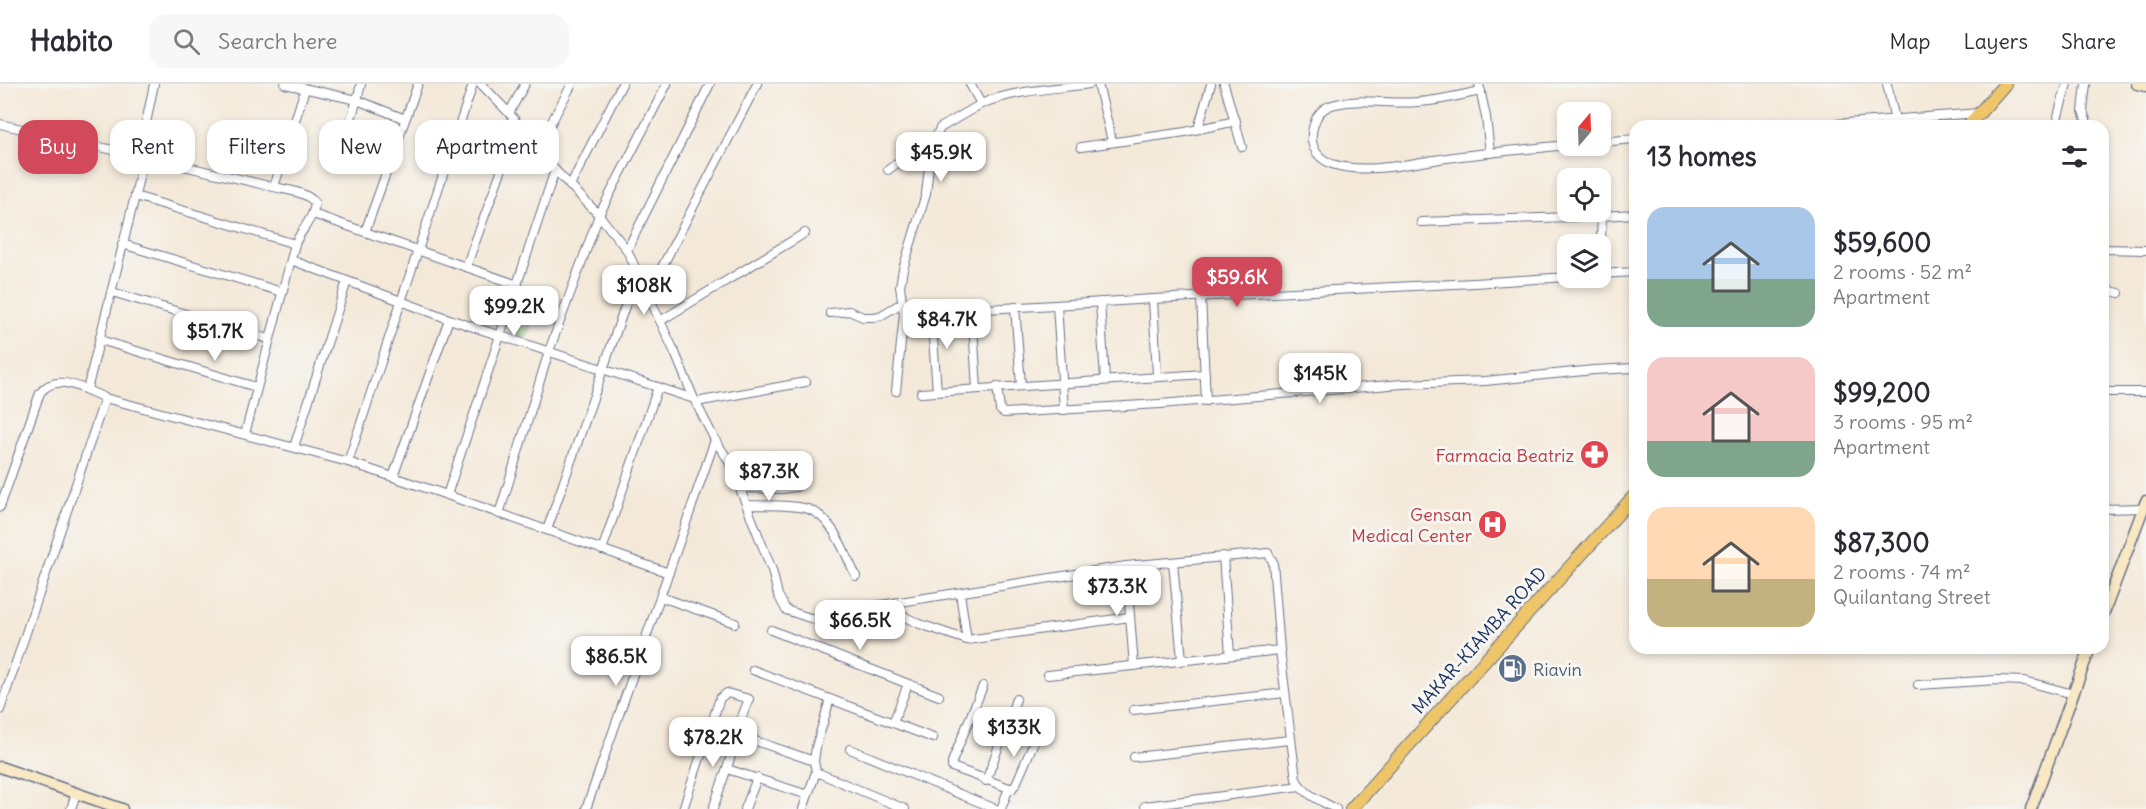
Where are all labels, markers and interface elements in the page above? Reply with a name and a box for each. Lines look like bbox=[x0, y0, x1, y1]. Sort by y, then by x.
search box bbox=[149, 14, 569, 68]
text: Habito bbox=[30, 23, 113, 59]
icon: search bbox=[170, 25, 203, 58]
text: Search here bbox=[218, 27, 337, 55]
text: Map bbox=[1890, 28, 1930, 55]
text: Layers bbox=[1963, 28, 2028, 55]
text: Share bbox=[2061, 28, 2116, 55]
north arrow bbox=[1557, 102, 1611, 156]
map controls bbox=[1557, 102, 1611, 288]
chip: Buy bbox=[18, 120, 98, 174]
chip: Rent bbox=[110, 120, 195, 174]
chip: Filters bbox=[207, 120, 307, 174]
chip: New bbox=[319, 120, 403, 174]
chip: Apartment bbox=[415, 120, 559, 174]
pin: $45.9K bbox=[892, 132, 990, 183]
text: $45.9K bbox=[910, 139, 972, 164]
text: 13 homes bbox=[1647, 140, 1757, 173]
icon: filters bbox=[2058, 140, 2091, 173]
button: locate bbox=[1557, 168, 1611, 222]
text: $59,600 bbox=[1833, 226, 1931, 259]
icon: home bbox=[1695, 231, 1767, 303]
button: layers bbox=[1557, 234, 1611, 288]
pin: $59.6K bbox=[1188, 257, 1286, 308]
text: 2 rooms · 52 m² bbox=[1833, 259, 1972, 284]
text: $59.6K bbox=[1206, 264, 1268, 289]
pin: $108K bbox=[602, 265, 686, 316]
text: $108K bbox=[616, 272, 672, 297]
text: Apartment bbox=[1833, 284, 1930, 309]
pin: $99.2K bbox=[465, 286, 563, 337]
text: $99.2K bbox=[483, 293, 545, 318]
pin: $84.7K bbox=[898, 299, 996, 350]
text: $84.7K bbox=[917, 306, 977, 331]
pin: $51.7K bbox=[166, 311, 264, 362]
text: $51.7K bbox=[187, 318, 243, 343]
pin: $145K bbox=[1278, 353, 1362, 404]
text: $145K bbox=[1293, 360, 1347, 385]
text: $99,200 bbox=[1833, 376, 1931, 409]
icon: home bbox=[1695, 381, 1767, 453]
text: 3 rooms · 95 m² bbox=[1833, 409, 1973, 434]
text: Apartment bbox=[1833, 434, 1930, 459]
pharmacy icon: Farmacia Beatriz bbox=[1579, 439, 1611, 471]
place label: Farmacia Beatriz bbox=[1435, 444, 1574, 467]
pin: $87.3K bbox=[720, 451, 818, 502]
text: $87.3K bbox=[739, 458, 799, 483]
place label: Gensan Medical Center bbox=[1351, 503, 1473, 547]
hospital icon: Gensan Medical Center bbox=[1477, 508, 1509, 540]
text: $87,300 bbox=[1833, 526, 1930, 559]
icon: home bbox=[1695, 531, 1767, 603]
text: 2 rooms · 74 m² bbox=[1833, 559, 1970, 584]
street label: MAKAR-KIAMBA ROAD bbox=[1407, 562, 1551, 718]
pin: $73.3K bbox=[1068, 566, 1166, 617]
text: $73.3K bbox=[1087, 573, 1147, 598]
text: Quilantang Street bbox=[1833, 584, 1991, 609]
pin: $66.5K bbox=[811, 600, 909, 651]
text: $66.5K bbox=[829, 607, 891, 632]
pin: $86.5K bbox=[567, 636, 665, 687]
text: $86.5K bbox=[585, 643, 647, 668]
fuel station icon: Riavin bbox=[1496, 653, 1528, 685]
place label: Riavin bbox=[1533, 658, 1582, 681]
pin: $133K bbox=[972, 707, 1056, 758]
text: $133K bbox=[987, 714, 1041, 739]
pin: $78.2K bbox=[664, 717, 762, 768]
text: $78.2K bbox=[683, 724, 743, 749]

